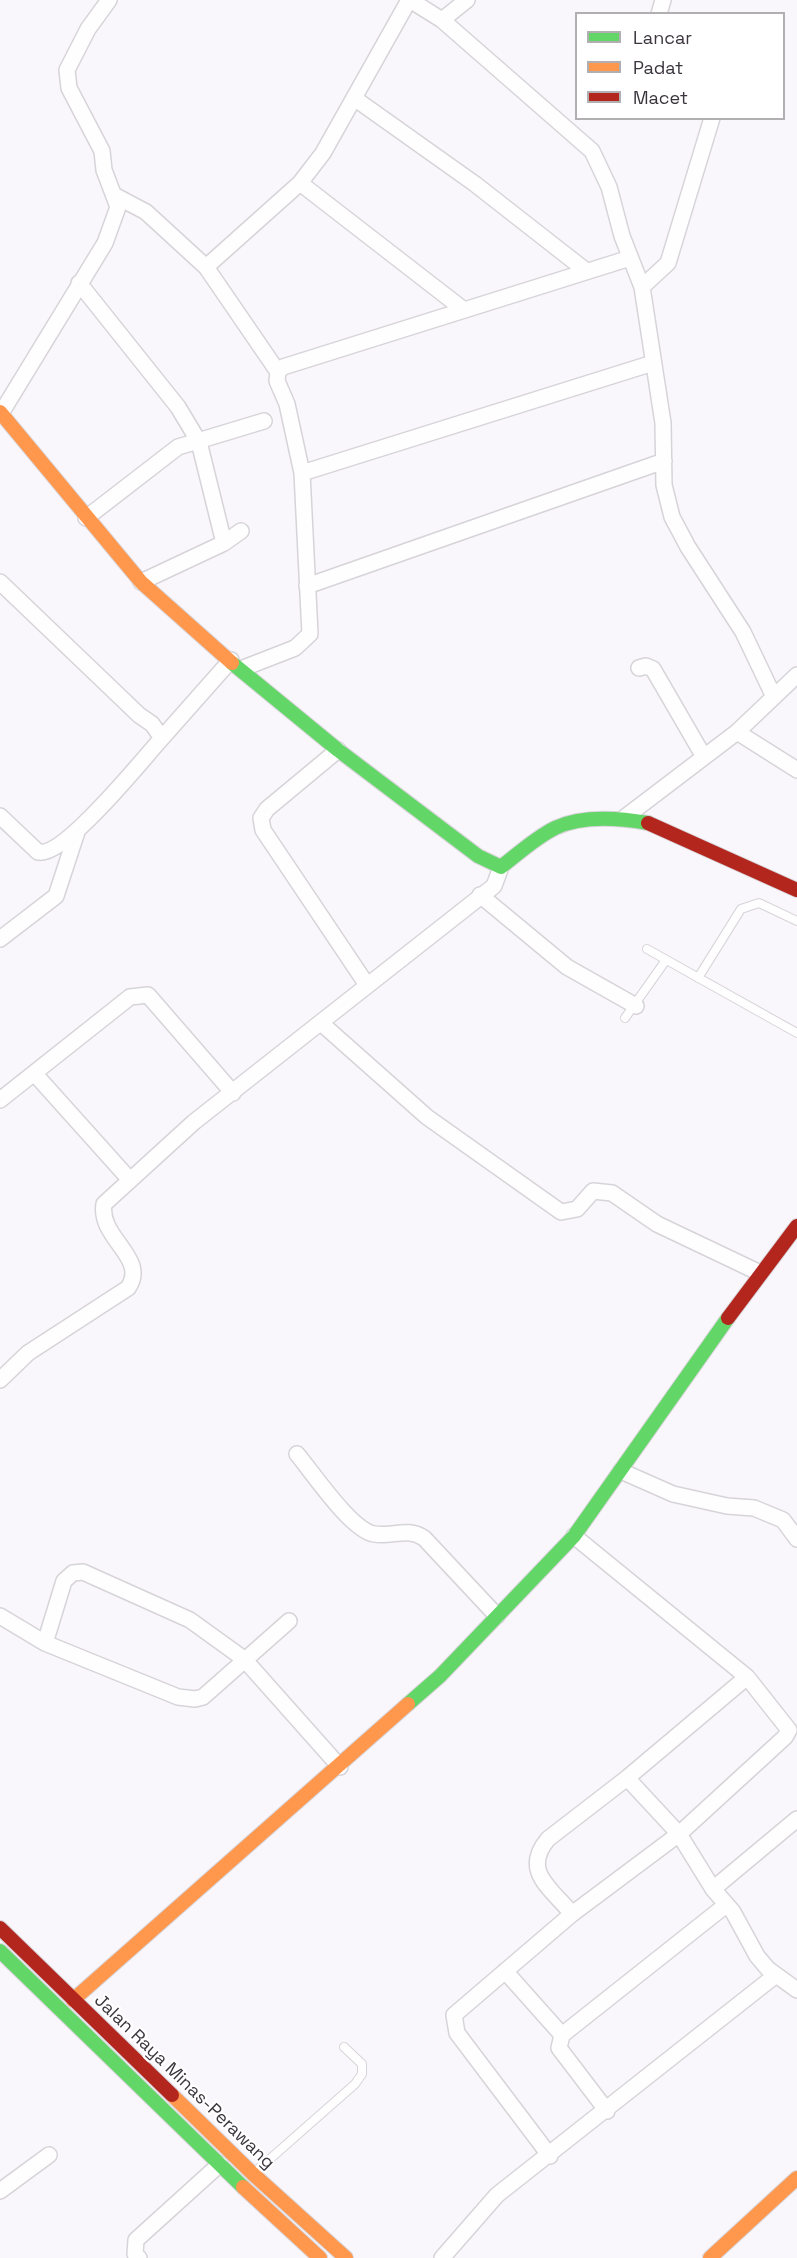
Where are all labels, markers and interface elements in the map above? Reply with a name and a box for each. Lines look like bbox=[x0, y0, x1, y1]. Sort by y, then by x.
legend bbox=[575, 12, 785, 120]
text: Lancar bbox=[633, 26, 692, 49]
text: Padat bbox=[633, 56, 683, 79]
text: Macet bbox=[633, 86, 688, 109]
street label: Jalan Raya Minas-Perawang bbox=[89, 1990, 279, 2174]

